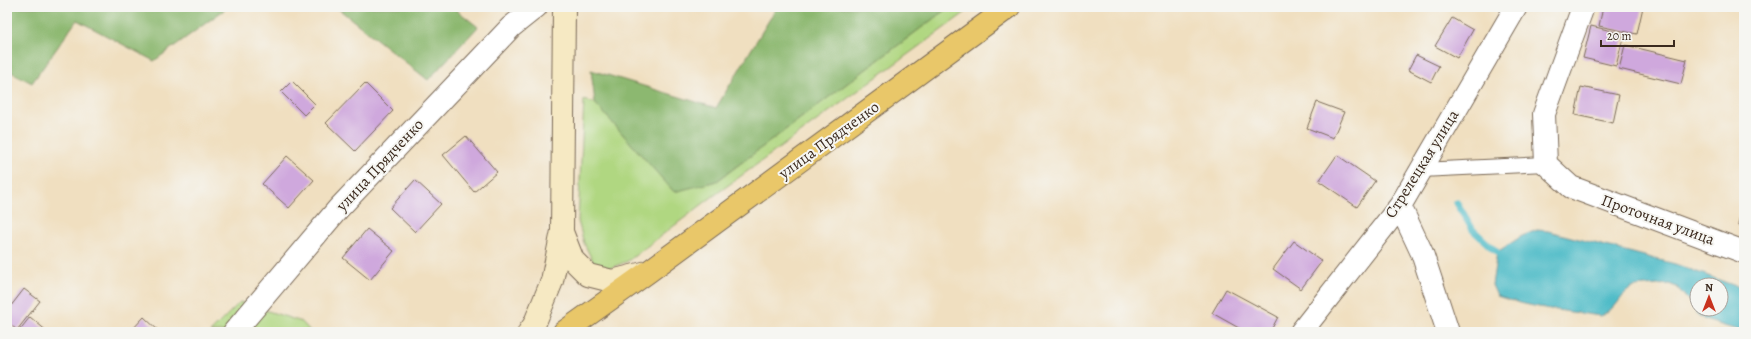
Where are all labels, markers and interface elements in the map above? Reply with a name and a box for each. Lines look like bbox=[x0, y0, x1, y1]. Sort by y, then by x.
scale bar bbox=[1601, 22, 1674, 48]
text: 20 m bbox=[1607, 28, 1631, 44]
street label: улица Прядченко bbox=[773, 96, 884, 185]
street label: Стрелецкая улица bbox=[1380, 105, 1465, 222]
street label: улица Прядченко bbox=[331, 114, 429, 217]
street label: Проточная улица bbox=[1598, 189, 1718, 251]
north arrow bbox=[1689, 277, 1729, 317]
text: N bbox=[1705, 280, 1713, 295]

